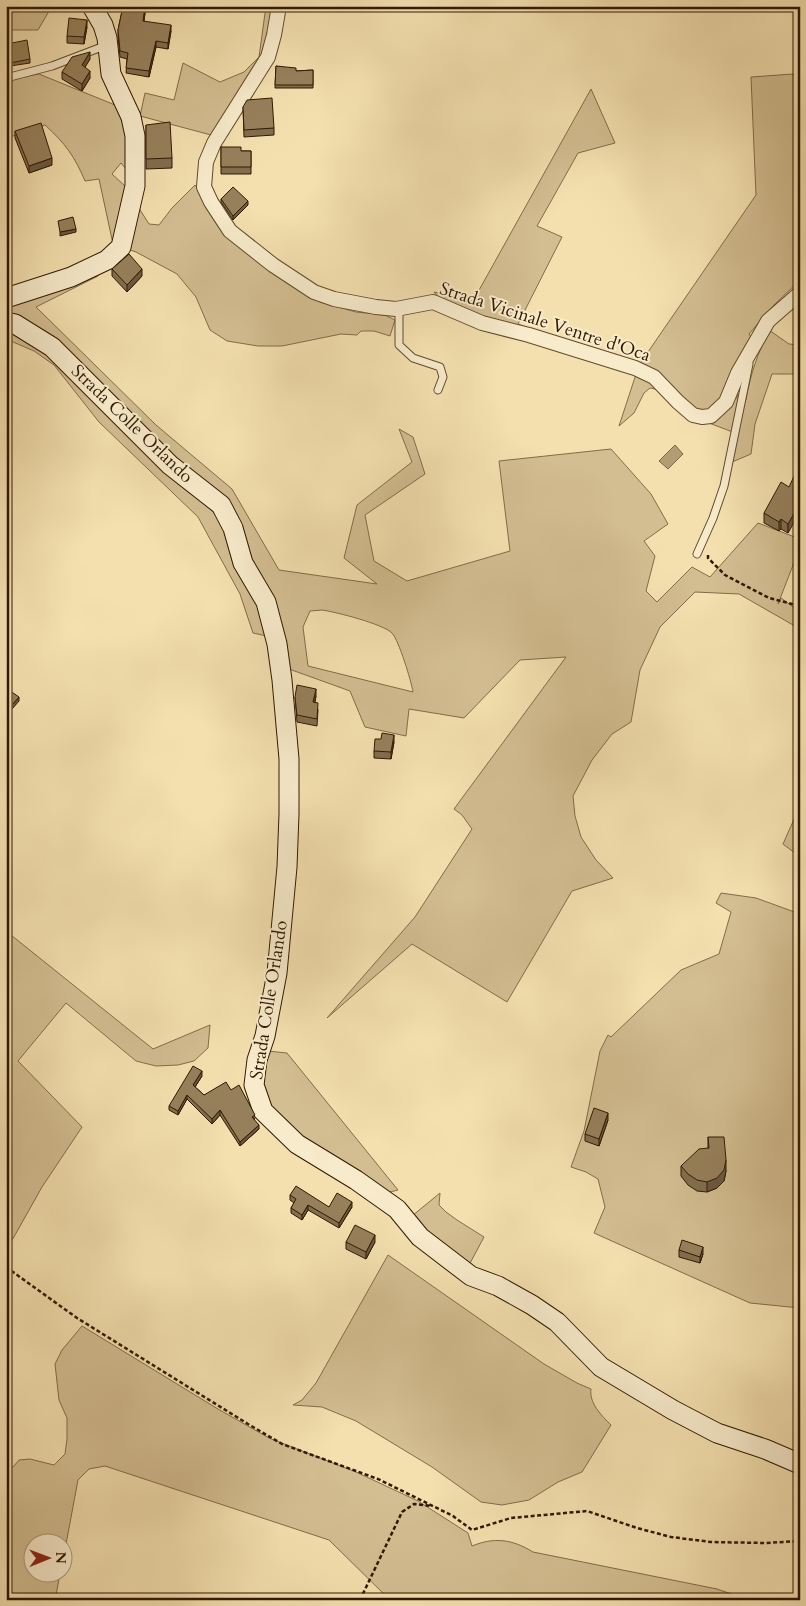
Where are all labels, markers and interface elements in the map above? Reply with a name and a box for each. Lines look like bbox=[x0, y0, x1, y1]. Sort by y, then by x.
street label: Strada Vicinale Ventre d'Oca bbox=[436, 276, 654, 368]
street label: Strada Colle Orlando bbox=[65, 359, 199, 489]
street label: Strada Colle Orlando bbox=[244, 918, 294, 1081]
north arrow bbox=[22, 1534, 72, 1584]
text: N bbox=[51, 1552, 70, 1564]

